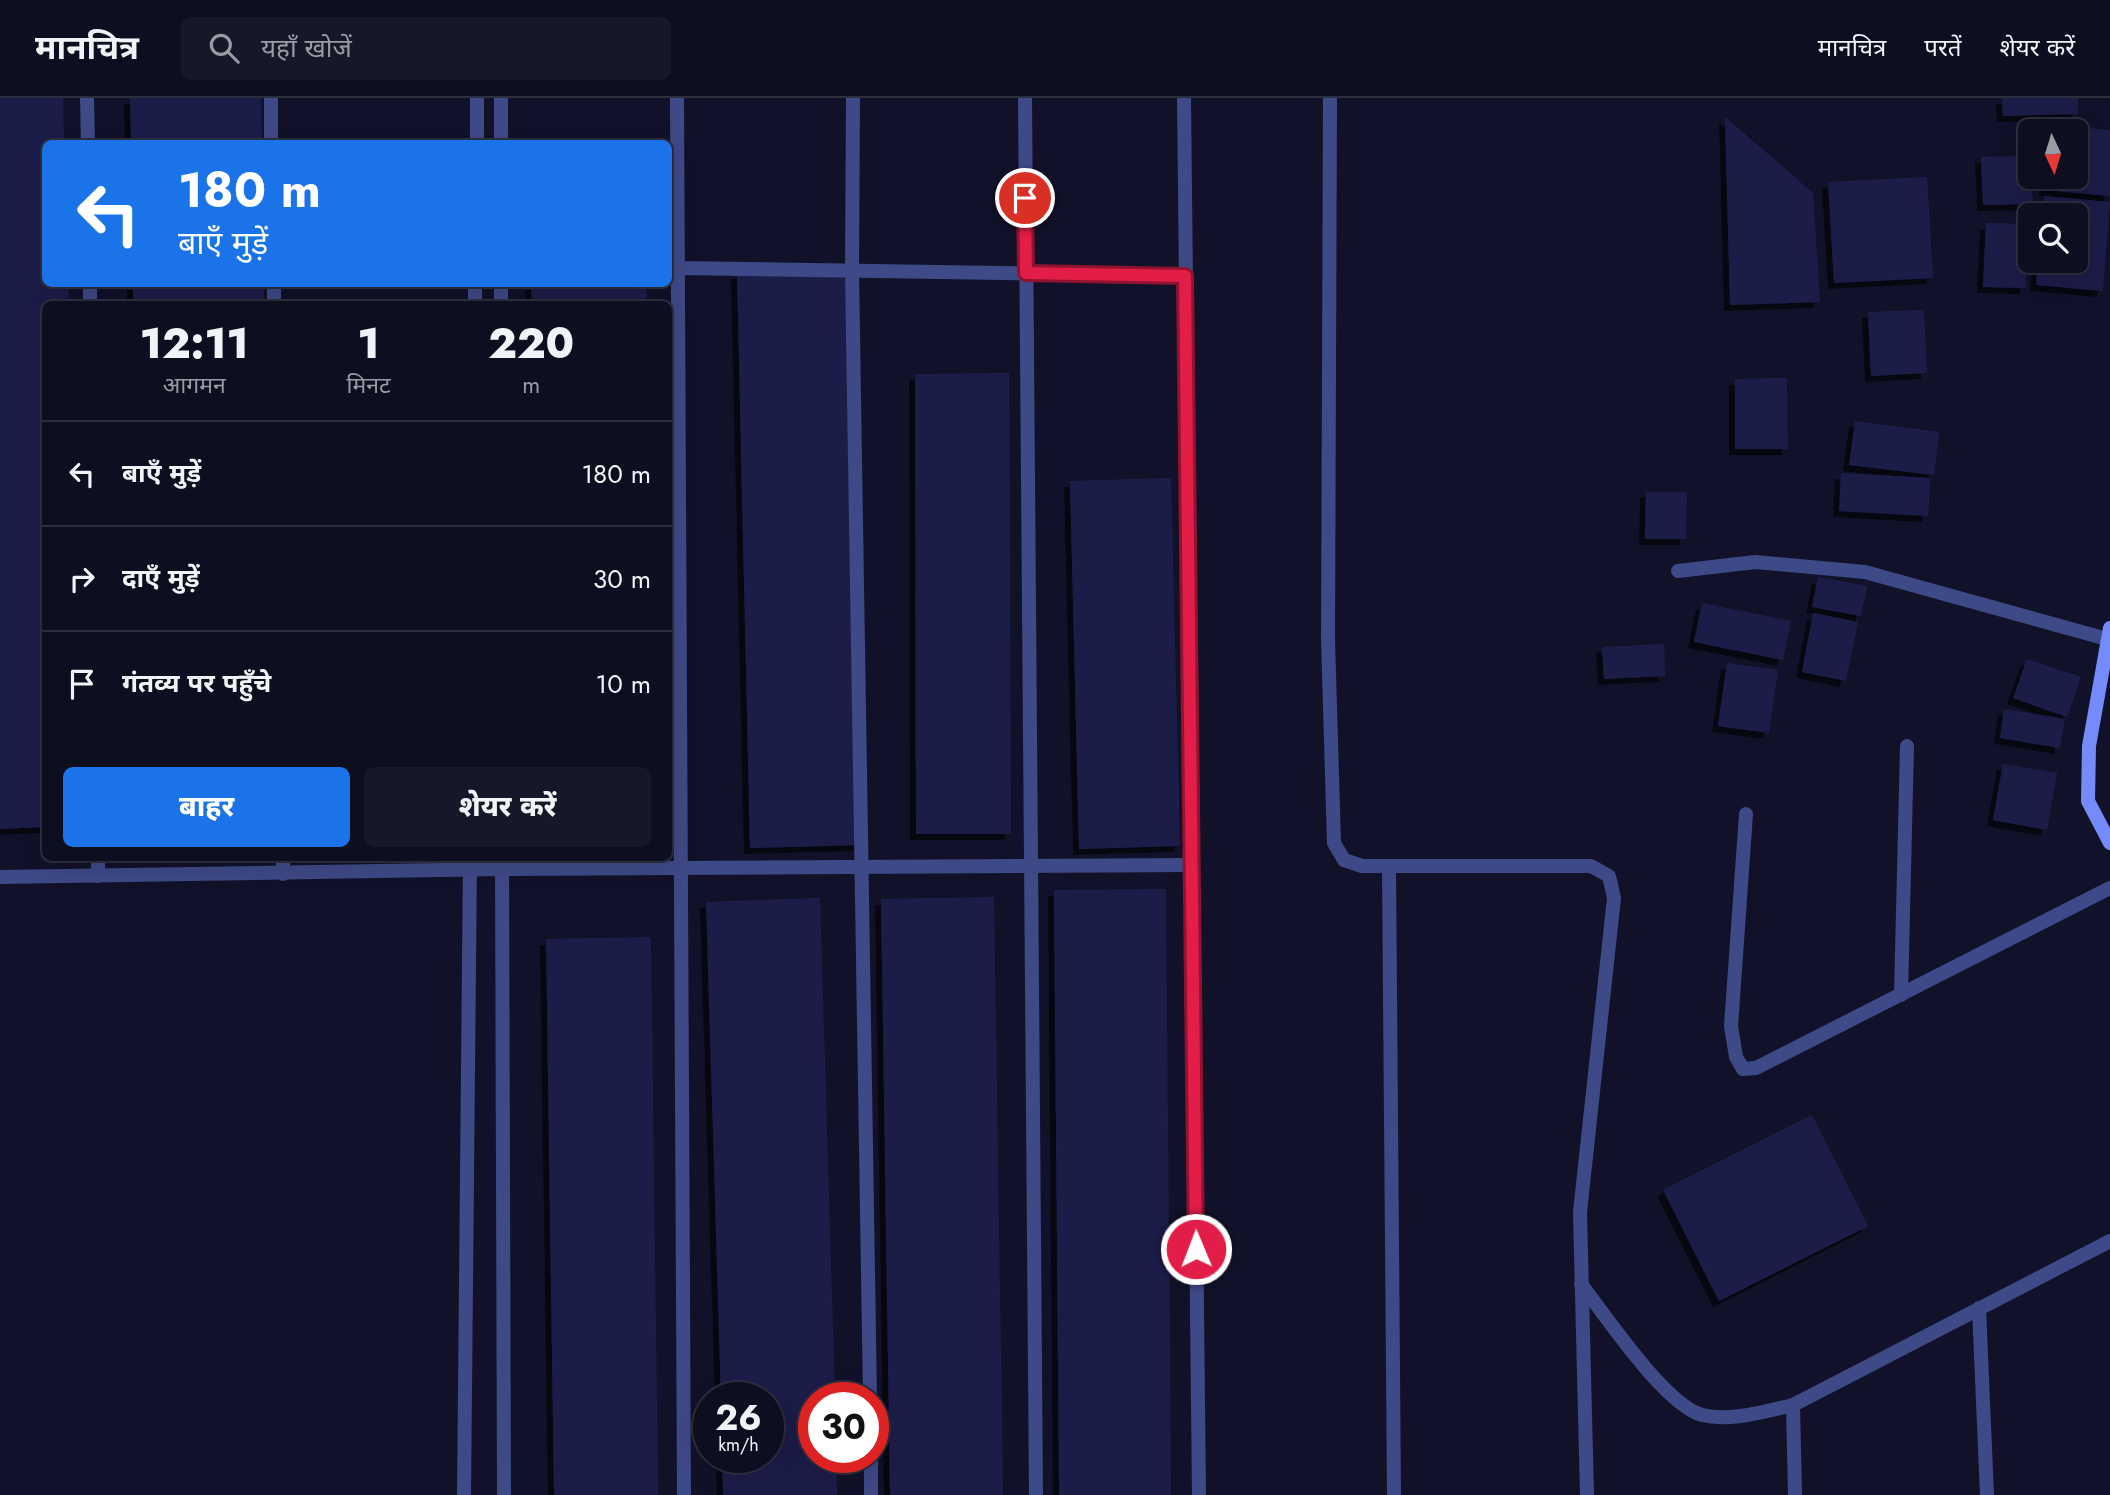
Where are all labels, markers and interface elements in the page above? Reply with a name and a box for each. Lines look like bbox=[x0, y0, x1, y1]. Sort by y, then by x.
search box bbox=[181, 17, 671, 80]
text: मानचित्र bbox=[35, 24, 139, 71]
icon: search bbox=[205, 29, 243, 67]
text: यहाँ खोजें bbox=[261, 29, 352, 67]
text: मानचित्र bbox=[1818, 30, 1886, 65]
text: परतें bbox=[1924, 30, 1961, 65]
text: शेयर करें bbox=[1999, 30, 2075, 65]
north arrow bbox=[2018, 119, 2088, 189]
map controls bbox=[2018, 119, 2088, 273]
text: 180 m bbox=[178, 155, 321, 225]
icon: left bbox=[63, 168, 154, 259]
pin bbox=[995, 168, 1055, 228]
icon: arrive bbox=[1006, 179, 1044, 217]
button: search bbox=[2018, 203, 2088, 273]
text: बाएँ मुड़ें bbox=[178, 220, 268, 266]
text: 12:11 bbox=[140, 313, 249, 374]
text: 1 bbox=[357, 313, 380, 374]
text: 220 bbox=[488, 313, 574, 374]
text: आगमन bbox=[163, 368, 226, 402]
text: मिनट bbox=[346, 368, 391, 402]
text: m bbox=[522, 368, 540, 402]
text: बाएँ मुड़ें bbox=[122, 454, 201, 492]
icon: left bbox=[63, 455, 101, 493]
text: 180 m bbox=[581, 455, 651, 493]
text: दाएँ मुड़ें bbox=[122, 559, 200, 597]
icon: right bbox=[63, 560, 101, 598]
text: 30 m bbox=[593, 560, 651, 598]
text: गंतव्य पर पहुँचे bbox=[122, 664, 271, 702]
icon: arrive bbox=[63, 665, 101, 703]
text: 10 m bbox=[596, 665, 651, 703]
button: बाहर bbox=[63, 767, 350, 847]
button: शेयर करें bbox=[364, 767, 651, 847]
position arrow bbox=[1159, 1212, 1233, 1286]
speed limit sign: 30 bbox=[798, 1382, 889, 1473]
text: 26 bbox=[715, 1393, 762, 1443]
text: km/h bbox=[718, 1432, 759, 1458]

